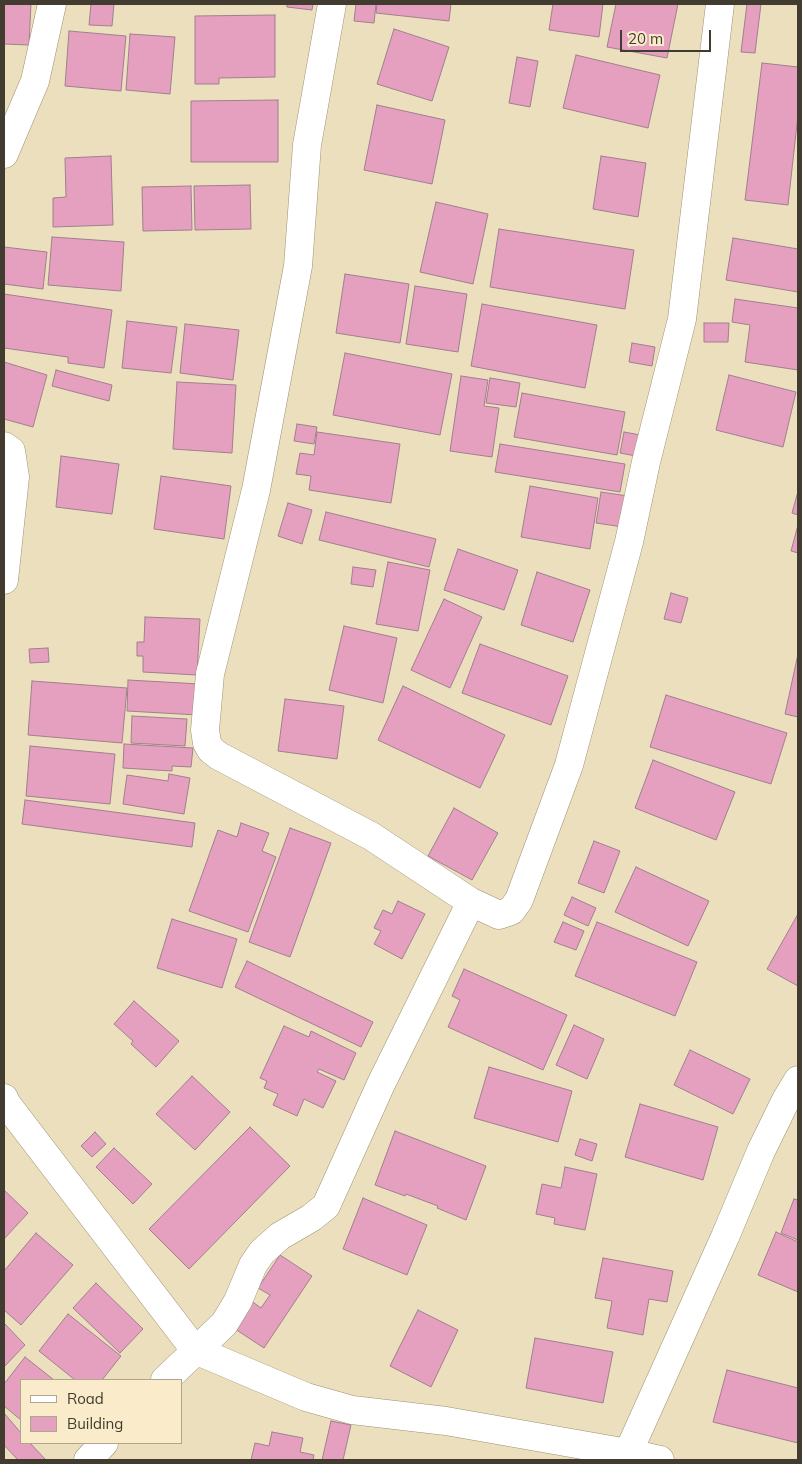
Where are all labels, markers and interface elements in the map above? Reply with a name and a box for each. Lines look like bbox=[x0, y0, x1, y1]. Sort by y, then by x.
scale bar bbox=[622, 20, 713, 52]
text: 20 m bbox=[628, 29, 663, 48]
legend bbox=[20, 1379, 182, 1444]
text: Road bbox=[67, 1389, 104, 1408]
text: Building bbox=[67, 1414, 123, 1433]

